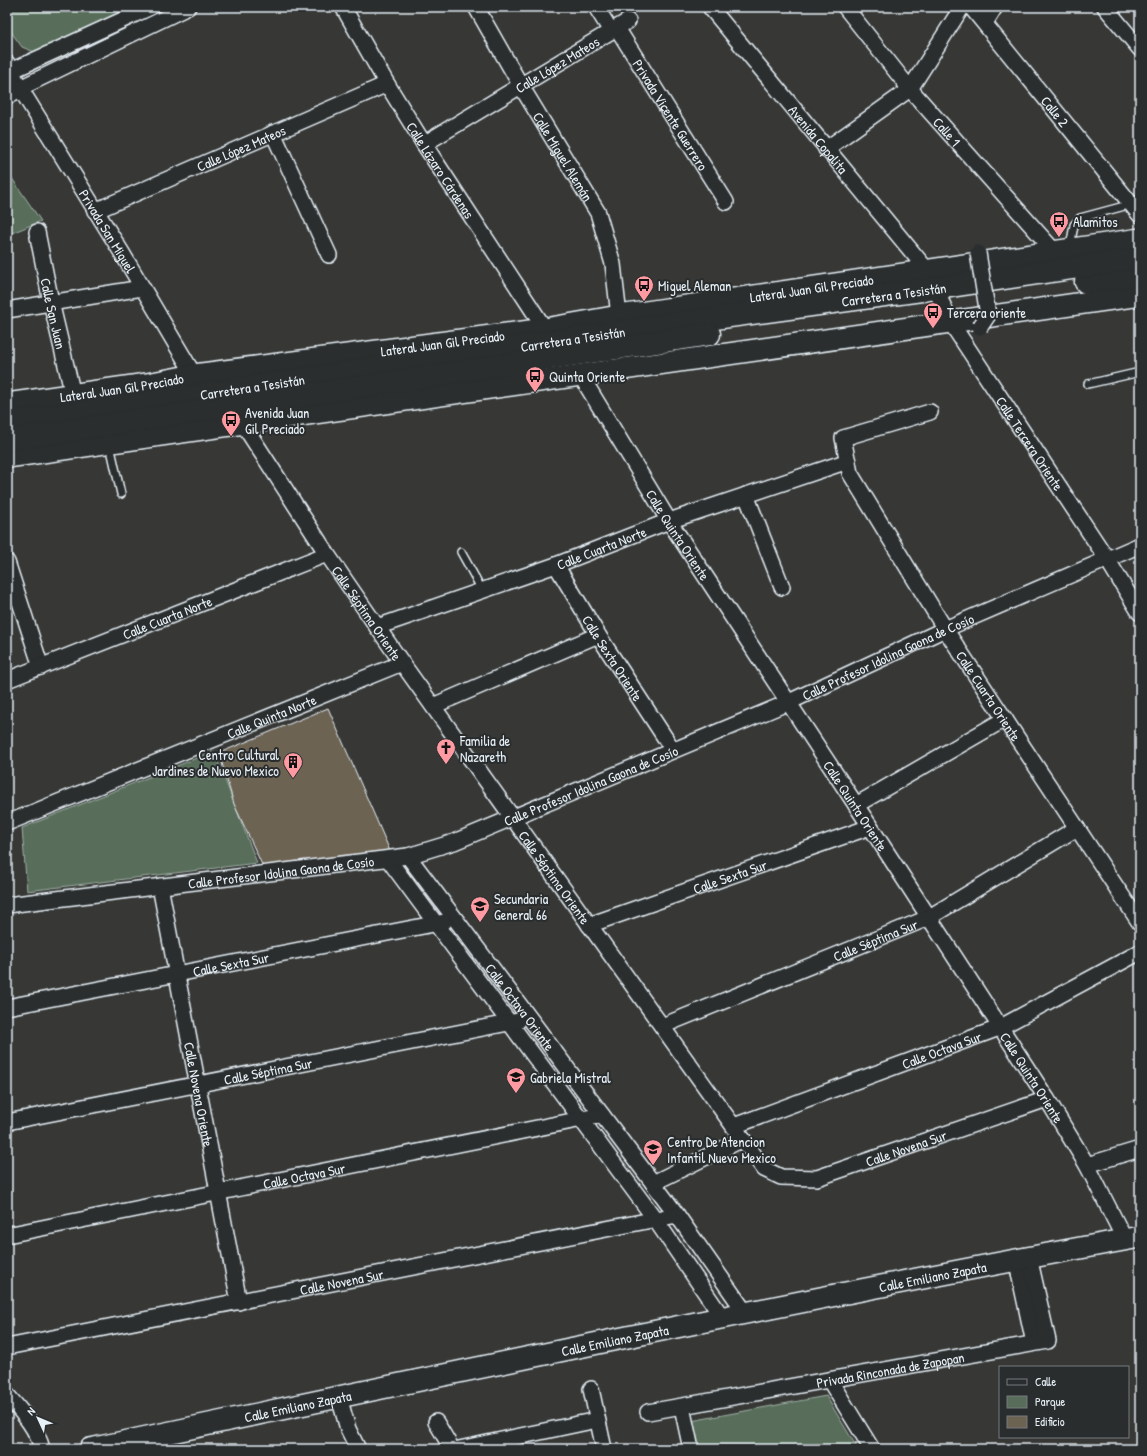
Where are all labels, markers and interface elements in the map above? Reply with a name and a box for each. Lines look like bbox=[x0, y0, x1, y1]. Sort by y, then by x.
street label: Calle López Mateos bbox=[511, 31, 602, 97]
street label: Privada Vicente Guerrero bbox=[629, 55, 713, 174]
street label: Calle 2 bbox=[1037, 92, 1074, 131]
street label: Avenida Copalita bbox=[785, 101, 853, 178]
street label: Calle Miguel Alemán bbox=[529, 108, 598, 204]
street label: Calle 1 bbox=[929, 112, 966, 150]
street label: Calle Lázaro Cárdenas bbox=[403, 118, 479, 222]
street label: Calle López Mateos bbox=[193, 120, 288, 175]
street label: Privada San Miguel bbox=[75, 185, 141, 276]
bus stop icon: Alamitos bbox=[1048, 210, 1070, 238]
place label: Alamitos bbox=[1073, 212, 1118, 231]
street label: Lateral Juan Gil Preciado bbox=[748, 269, 875, 306]
bus stop icon: Miguel Aleman bbox=[633, 274, 655, 302]
street label: Calle San Juan bbox=[37, 276, 71, 351]
place label: Miguel Aleman bbox=[658, 276, 731, 296]
street label: Carretera a Tesistán bbox=[840, 277, 947, 310]
bus stop icon: Tercera oriente bbox=[922, 301, 944, 329]
place label: Tercera oriente bbox=[947, 303, 1026, 322]
street label: Carretera a Tesistán bbox=[519, 321, 626, 356]
street label: Lateral Juan Gil Preciado bbox=[380, 325, 506, 360]
bus stop icon: Quinta Oriente bbox=[524, 365, 546, 393]
place label: Quinta Oriente bbox=[549, 367, 626, 386]
street label: Lateral Juan Gil Preciado bbox=[59, 368, 185, 406]
street label: Carretera a Tesistán bbox=[199, 369, 306, 404]
street label: Calle Tercera Oriente bbox=[992, 392, 1069, 494]
place label: Avenida Juan Gil Preciado bbox=[245, 403, 309, 438]
bus stop icon: Avenida Juan Gil Preciado bbox=[220, 409, 242, 437]
street label: Calle Quinta Oriente bbox=[642, 485, 715, 584]
street label: Calle Cuarta Norte bbox=[554, 521, 649, 573]
street label: Calle Séptima Oriente bbox=[328, 562, 407, 664]
street label: Calle Cuarta Norte bbox=[120, 591, 215, 643]
street label: Calle Profesor Idolina Gaona de Cosío bbox=[799, 608, 977, 704]
street label: Calle Sexta Oriente bbox=[579, 611, 648, 705]
street label: Calle Cuarta Oriente bbox=[952, 647, 1026, 745]
street label: Calle Quinta Norte bbox=[224, 689, 319, 743]
place label: Familia de Nazareth bbox=[459, 731, 510, 766]
church icon: Familia de Nazareth bbox=[435, 737, 457, 765]
street label: Calle Profesor Idolina Gaona de Cosío bbox=[500, 740, 681, 830]
place label: Centro Cultural Jardines de Nuevo Mexico bbox=[152, 745, 279, 780]
building icon: Centro Cultural Jardines de Nuevo Mexico bbox=[282, 751, 304, 779]
street label: Calle Quinta Oriente bbox=[820, 756, 893, 855]
street label: Calle Séptima Oriente bbox=[515, 826, 595, 928]
street label: Calle Profesor Idolina Gaona de Cosío bbox=[187, 851, 375, 892]
street label: Calle Sexta Sur bbox=[690, 854, 770, 898]
place label: Secundaria General 66 bbox=[494, 889, 549, 924]
school or university icon: Secundaria General 66 bbox=[469, 895, 491, 923]
street label: Calle Séptima Sur bbox=[830, 914, 921, 965]
street label: Calle Sexta Sur bbox=[191, 947, 271, 980]
street label: Calle Octava Oriente bbox=[482, 959, 560, 1054]
street label: Calle Octava Sur bbox=[899, 1026, 984, 1073]
street label: Calle Quinta Oriente bbox=[996, 1028, 1069, 1127]
street label: Calle Novena Oriente bbox=[180, 1040, 219, 1149]
street label: Calle Séptima Sur bbox=[222, 1052, 314, 1088]
school or university icon: Gabriela Mistral bbox=[505, 1066, 527, 1094]
place label: Gabriela Mistral bbox=[530, 1068, 611, 1087]
street label: Calle Novena Sur bbox=[863, 1125, 950, 1170]
place label: Centro De Atencion Infantil Nuevo Mexico bbox=[667, 1132, 776, 1167]
school or university icon: Centro De Atencion Infantil Nuevo Mexico bbox=[642, 1138, 664, 1166]
street label: Calle Octava Sur bbox=[261, 1157, 347, 1193]
street label: Calle Emiliano Zapata bbox=[877, 1256, 988, 1296]
street label: Calle Novena Sur bbox=[298, 1263, 386, 1299]
street label: Calle Emiliano Zapata bbox=[559, 1319, 670, 1360]
street label: Privada Rinconada de Zapopan bbox=[815, 1347, 966, 1391]
legend bbox=[999, 1366, 1129, 1438]
text: Calle bbox=[1035, 1373, 1056, 1390]
street label: Calle Emiliano Zapata bbox=[242, 1385, 353, 1426]
text: Parque bbox=[1035, 1393, 1065, 1410]
north arrow bbox=[18, 1398, 58, 1438]
text: N bbox=[24, 1404, 38, 1418]
text: Edificio bbox=[1035, 1413, 1065, 1430]

